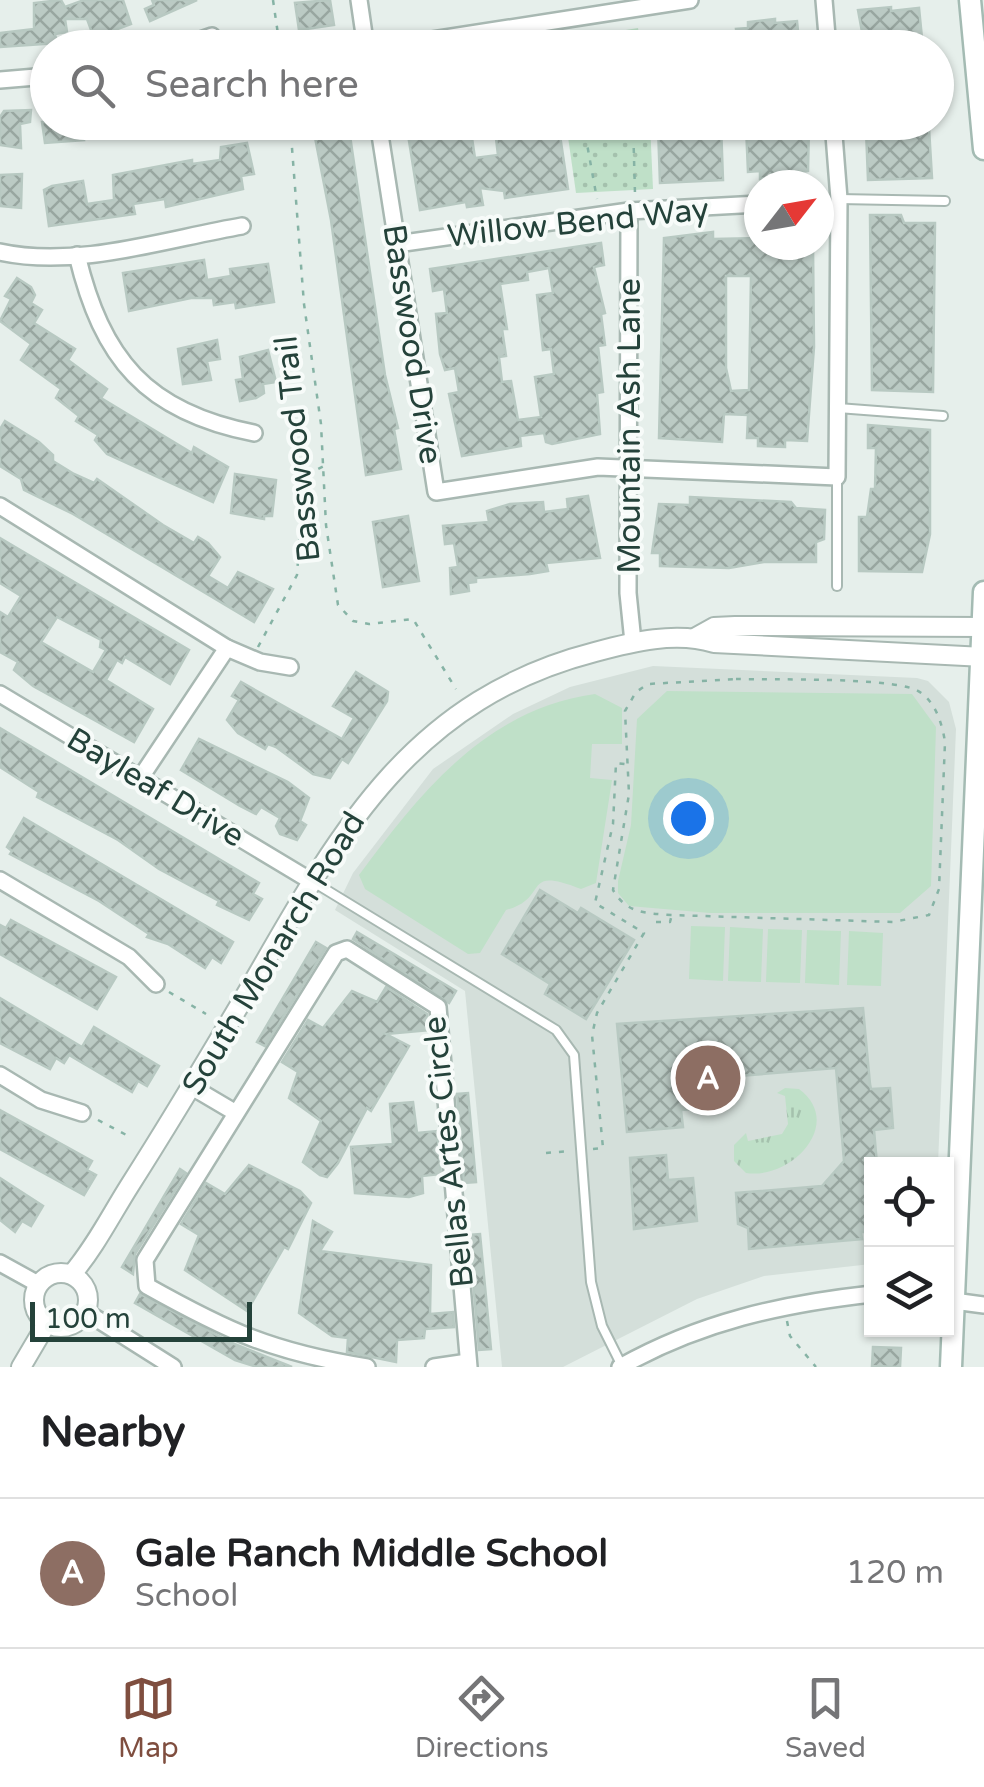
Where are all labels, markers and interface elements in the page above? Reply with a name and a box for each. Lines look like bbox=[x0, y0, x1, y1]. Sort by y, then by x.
search box bbox=[30, 30, 954, 140]
icon: search bbox=[65, 58, 120, 113]
text: Search here bbox=[145, 62, 359, 108]
north arrow bbox=[744, 170, 834, 260]
street label: Willow Bend Way bbox=[445, 190, 711, 256]
street label: Basswood Drive bbox=[374, 222, 450, 467]
street label: Mountain Ash Lane bbox=[611, 278, 649, 574]
street label: Basswood Trail bbox=[267, 334, 329, 564]
street label: Bayleaf Drive bbox=[60, 720, 251, 856]
your location bbox=[663, 793, 714, 844]
street label: South Monarch Road bbox=[174, 805, 373, 1102]
street label: Bellas Artes Circle bbox=[416, 1014, 482, 1289]
pin: A bbox=[676, 1040, 740, 1116]
map controls bbox=[864, 1157, 954, 1337]
button: locate bbox=[864, 1157, 954, 1247]
button: layers bbox=[864, 1247, 954, 1337]
scale bar bbox=[30, 1297, 252, 1342]
text: 100 m bbox=[45, 1302, 131, 1336]
text: Nearby bbox=[40, 1407, 185, 1458]
text: Gale Ranch Middle School bbox=[135, 1531, 608, 1577]
text: A bbox=[61, 1554, 84, 1592]
text: 120 m bbox=[846, 1554, 944, 1592]
text: School bbox=[135, 1577, 238, 1615]
tab: Map bbox=[118, 1671, 179, 1765]
tab: Directions bbox=[415, 1671, 549, 1765]
tab: Saved bbox=[785, 1671, 866, 1765]

